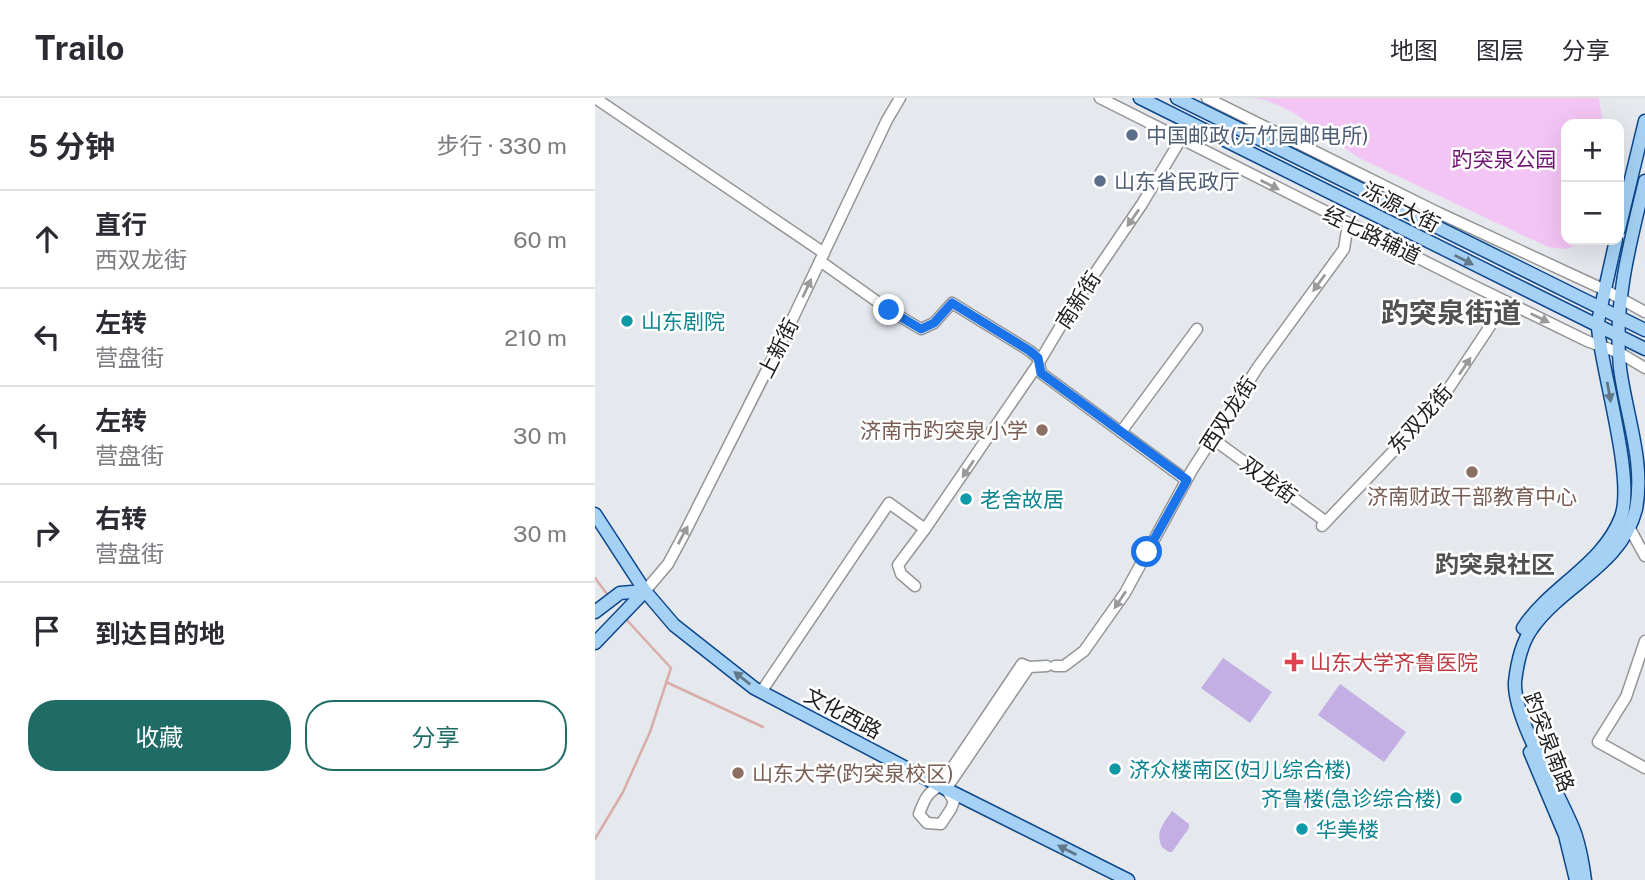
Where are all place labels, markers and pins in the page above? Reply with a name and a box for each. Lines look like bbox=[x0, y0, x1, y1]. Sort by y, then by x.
place label: 中国邮政(万竹园邮电所) bbox=[1146, 123, 1369, 148]
marker: 中国邮政(万竹园邮电所) bbox=[1124, 127, 1140, 143]
place label: 山东省民政厅 bbox=[1114, 169, 1240, 194]
marker: 山东省民政厅 bbox=[1092, 173, 1108, 189]
place label: 山东剧院 bbox=[641, 309, 725, 334]
marker: 山东剧院 bbox=[619, 313, 635, 329]
place label: 济南市趵突泉小学 bbox=[860, 418, 1028, 443]
marker: 济南市趵突泉小学 bbox=[1034, 422, 1050, 438]
marker: 济南财政干部教育中心 bbox=[1464, 464, 1480, 480]
place label: 济南财政干部教育中心 bbox=[1367, 484, 1577, 509]
place label: 老舍故居 bbox=[980, 487, 1064, 512]
marker: 老舍故居 bbox=[958, 491, 974, 507]
place label: 山东大学齐鲁医院 bbox=[1310, 650, 1478, 675]
marker: 山东大学齐鲁医院 bbox=[1284, 652, 1304, 672]
place label: 济众楼南区(妇儿综合楼) bbox=[1129, 757, 1352, 782]
place label: 山东大学(趵突泉校区) bbox=[752, 761, 954, 786]
marker: 济众楼南区(妇儿综合楼) bbox=[1107, 761, 1123, 777]
marker: 山东大学(趵突泉校区) bbox=[730, 765, 746, 781]
place label: 齐鲁楼(急诊综合楼) bbox=[1261, 786, 1442, 811]
marker: 齐鲁楼(急诊综合楼) bbox=[1448, 790, 1464, 806]
place label: 华美楼 bbox=[1316, 817, 1379, 842]
marker: 华美楼 bbox=[1294, 821, 1310, 837]

